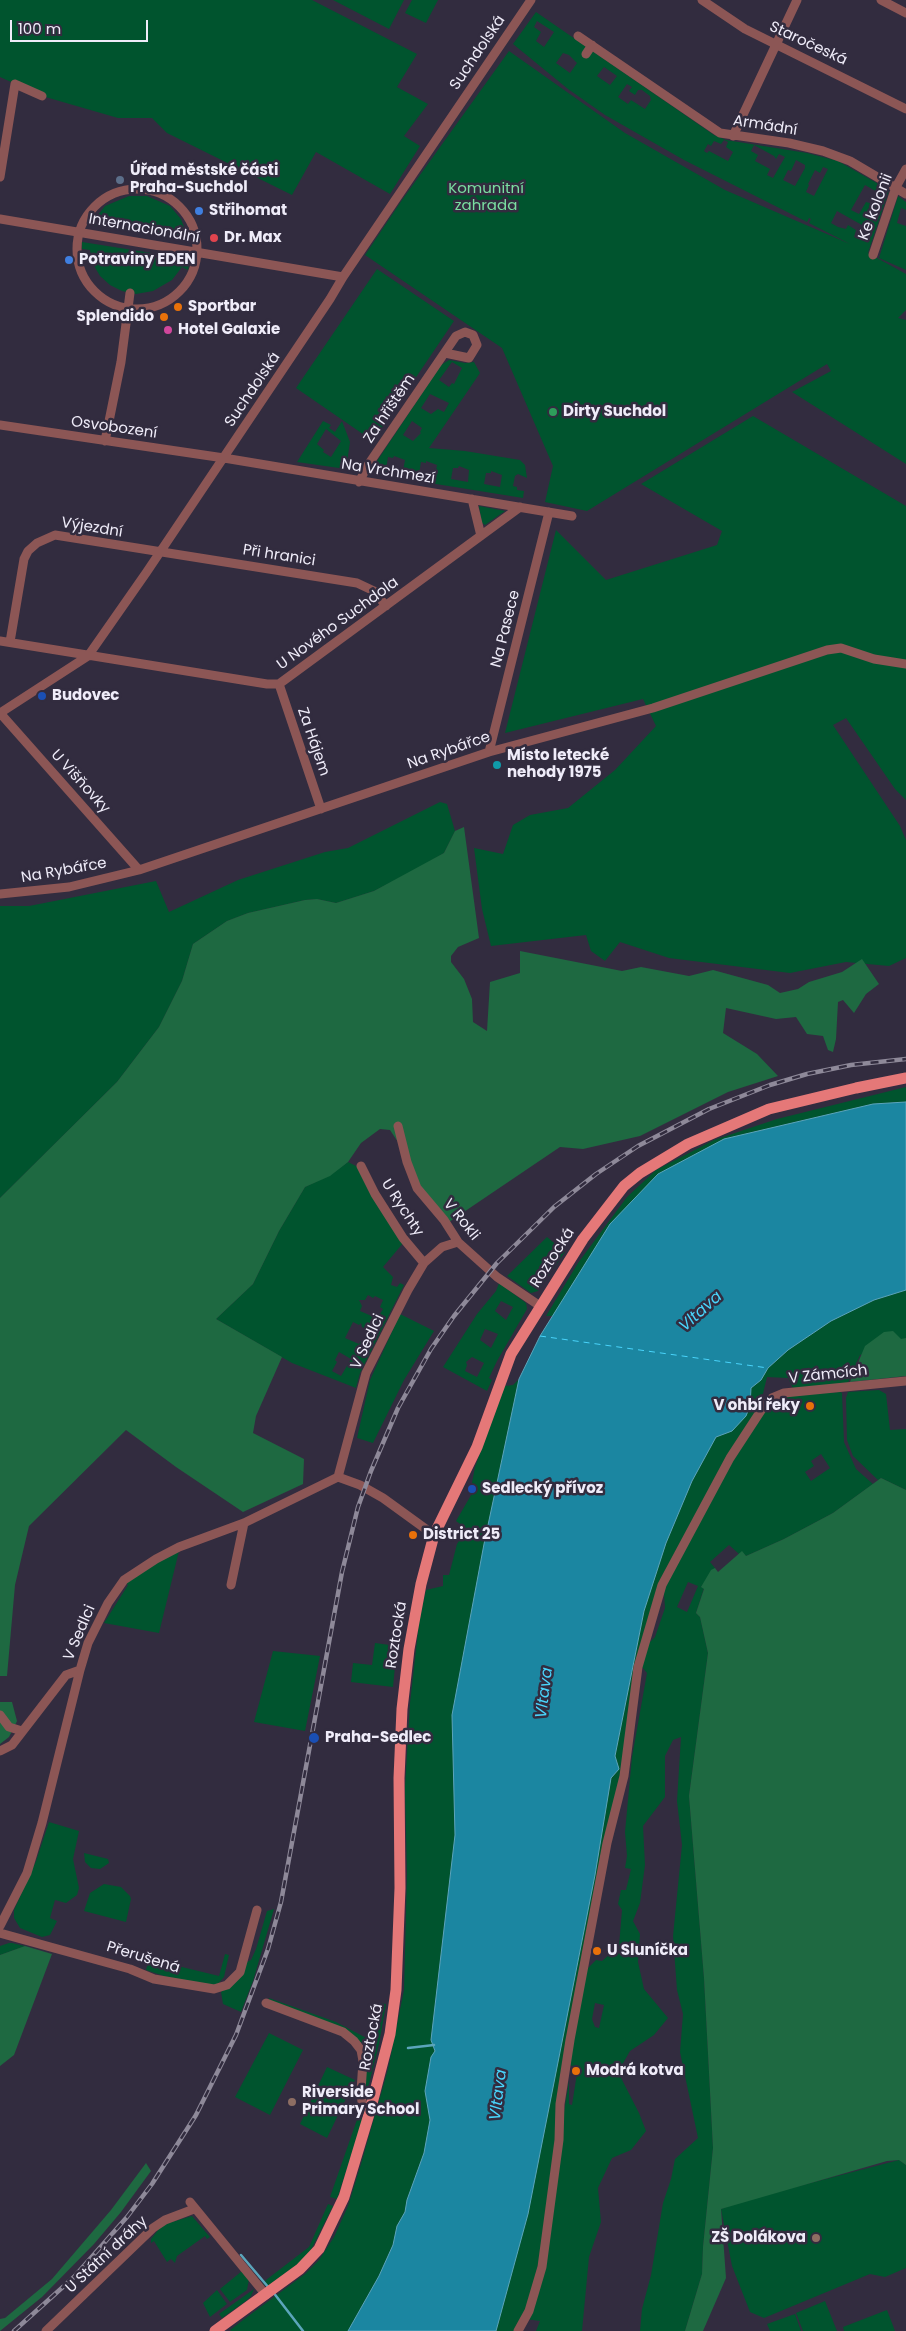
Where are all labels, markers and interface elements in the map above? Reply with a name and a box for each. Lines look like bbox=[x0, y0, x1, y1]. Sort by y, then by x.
scale bar bbox=[12, 10, 150, 42]
street label: Suchdolská bbox=[446, 12, 510, 94]
text: 100 m bbox=[18, 18, 61, 39]
street label: Staročeská bbox=[766, 18, 850, 70]
street label: Armádní bbox=[732, 112, 798, 140]
place label: Úřad městské části Praha-Suchdol bbox=[130, 162, 278, 197]
street label: Ke kolonii bbox=[855, 171, 897, 243]
marker: Úřad městské části Praha-Suchdol bbox=[114, 174, 126, 186]
park label: Komunitní zahrada bbox=[448, 180, 524, 215]
place label: Střihomat bbox=[209, 202, 287, 220]
marker: Střihomat bbox=[193, 205, 205, 217]
street label: Internacionální bbox=[87, 210, 201, 248]
place label: Dr. Max bbox=[224, 229, 282, 247]
marker: Dr. Max bbox=[208, 232, 220, 244]
place label: Potraviny EDEN bbox=[79, 251, 196, 269]
marker: Potraviny EDEN bbox=[63, 254, 75, 266]
place label: Sportbar bbox=[188, 298, 256, 316]
marker: Sportbar bbox=[172, 301, 184, 313]
place label: Splendido bbox=[76, 308, 154, 326]
marker: Splendido bbox=[158, 311, 170, 323]
place label: Hotel Galaxie bbox=[178, 321, 280, 339]
marker: Hotel Galaxie bbox=[162, 324, 174, 336]
street label: Suchdolská bbox=[221, 349, 285, 431]
street label: Za hřištěm bbox=[360, 371, 420, 447]
place label: Dirty Suchdol bbox=[563, 403, 666, 421]
marker: Dirty Suchdol bbox=[547, 406, 559, 418]
street label: Osvobození bbox=[70, 413, 158, 443]
street label: Na Vrchmezí bbox=[340, 456, 436, 488]
street label: Výjezdní bbox=[60, 514, 124, 542]
street label: Při hranici bbox=[241, 541, 317, 571]
street label: U Nového Suchdola bbox=[274, 574, 402, 674]
street label: Na Pasece bbox=[488, 588, 524, 670]
place label: Budovec bbox=[52, 687, 119, 705]
marker: Budovec bbox=[36, 690, 48, 702]
street label: Za Hájem bbox=[293, 705, 333, 779]
street label: Na Rybářce bbox=[405, 728, 493, 774]
street label: U Višňovky bbox=[47, 746, 113, 818]
place label: Místo letecké nehody 1975 bbox=[507, 747, 609, 782]
marker: Místo letecké nehody 1975 bbox=[491, 759, 503, 771]
street label: Na Rybářce bbox=[20, 855, 108, 887]
street label: U Rychty bbox=[377, 1176, 427, 1240]
street label: V Rokli bbox=[439, 1196, 483, 1244]
street label: Roztocká bbox=[527, 1225, 579, 1291]
water label: Vltava bbox=[676, 1288, 726, 1336]
street label: V Sedlci bbox=[347, 1312, 389, 1372]
street label: V Zámcích bbox=[788, 1362, 868, 1388]
place label: V ohbí řeky bbox=[714, 1397, 800, 1415]
marker: V ohbí řeky bbox=[804, 1400, 816, 1412]
place label: Sedlecký přívoz bbox=[482, 1480, 603, 1498]
marker: Sedlecký přívoz bbox=[466, 1483, 478, 1495]
place label: District 25 bbox=[423, 1526, 500, 1544]
marker: District 25 bbox=[407, 1529, 419, 1541]
street label: Roztocká bbox=[383, 1600, 411, 1670]
street label: V Sedlci bbox=[60, 1602, 100, 1664]
water label: Vltava bbox=[532, 1666, 558, 1720]
place label: Praha-Sedlec bbox=[325, 1729, 431, 1747]
marker: Praha-Sedlec bbox=[307, 1731, 321, 1745]
street label: Přerušená bbox=[104, 1938, 182, 1978]
place label: U Sluníčka bbox=[607, 1942, 688, 1960]
marker: U Sluníčka bbox=[591, 1945, 603, 1957]
street label: Roztocká bbox=[357, 2002, 387, 2072]
place label: Modrá kotva bbox=[586, 2062, 684, 2080]
marker: Modrá kotva bbox=[570, 2065, 582, 2077]
water label: Vltava bbox=[486, 2068, 512, 2122]
place label: Riverside Primary School bbox=[302, 2084, 419, 2119]
marker: Riverside Primary School bbox=[286, 2096, 298, 2108]
street label: U Státní dráhy bbox=[62, 2213, 152, 2297]
place label: ZŠ Dolákova bbox=[711, 2229, 806, 2247]
marker: ZŠ Dolákova bbox=[810, 2232, 822, 2244]

